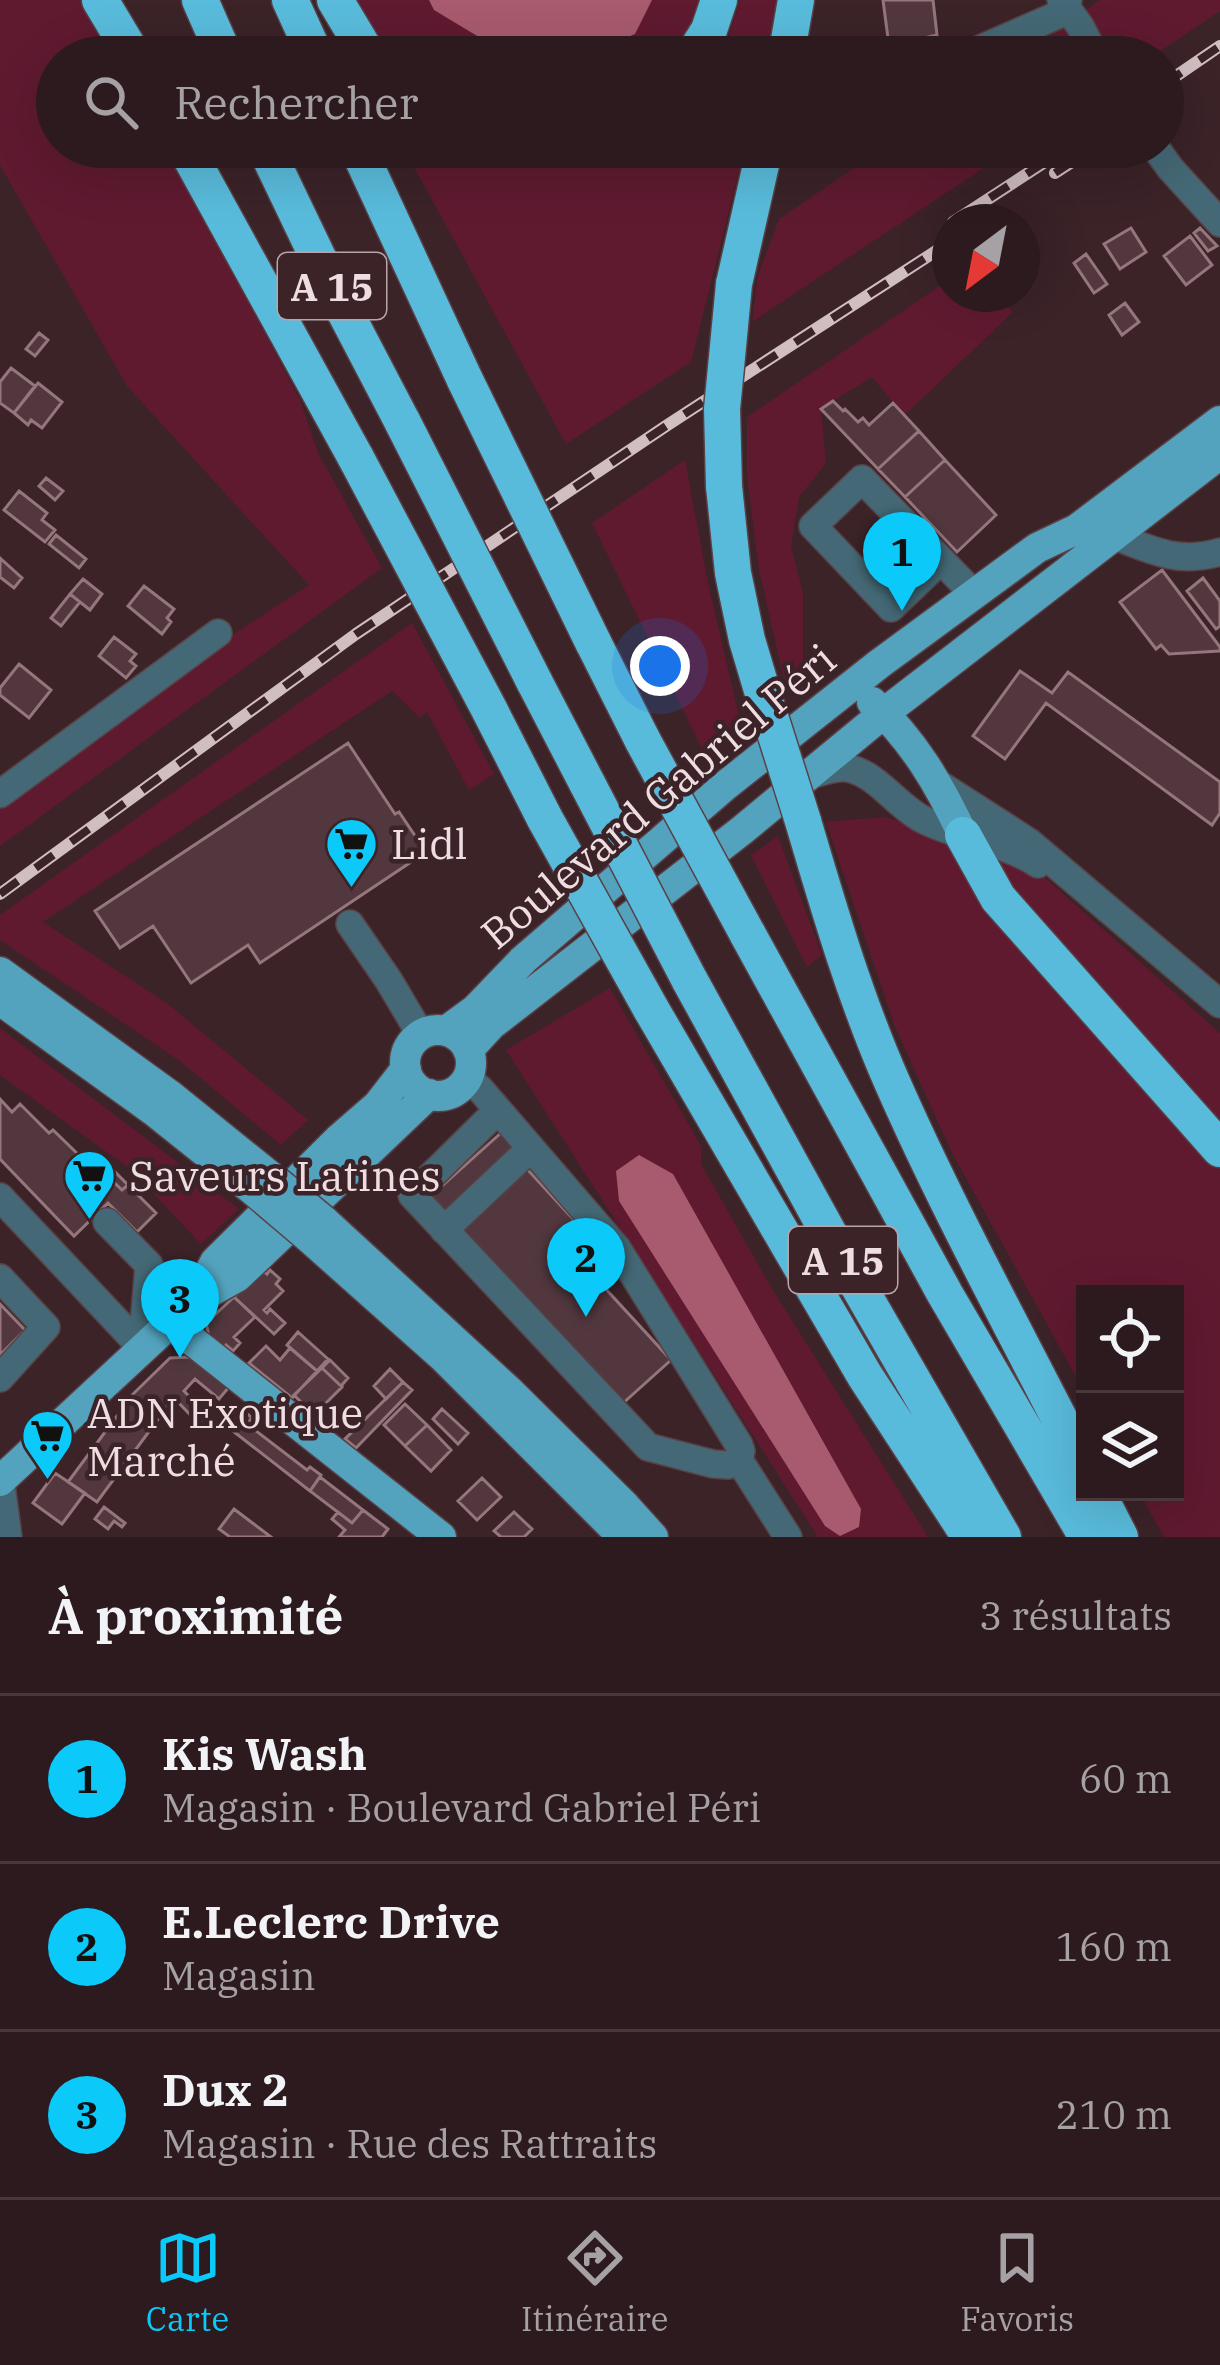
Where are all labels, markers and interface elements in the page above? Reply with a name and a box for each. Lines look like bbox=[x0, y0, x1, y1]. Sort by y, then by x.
search box bbox=[36, 36, 1184, 168]
icon: search bbox=[78, 69, 144, 135]
text: Rechercher bbox=[174, 73, 418, 131]
north arrow bbox=[932, 204, 1040, 312]
road number: A 15 bbox=[278, 253, 386, 319]
pin: 1 bbox=[863, 512, 941, 611]
street label: Boulevard Gabriel Péri bbox=[469, 631, 847, 961]
your location bbox=[630, 636, 690, 696]
supermarket icon: Lidl bbox=[324, 815, 380, 889]
place label: Lidl bbox=[391, 816, 467, 871]
supermarket icon: Saveurs Latines bbox=[62, 1147, 118, 1221]
place label: Saveurs Latines bbox=[129, 1148, 441, 1203]
pin: 2 bbox=[547, 1218, 625, 1317]
road number: A 15 bbox=[789, 1227, 897, 1293]
pin: 3 bbox=[141, 1259, 219, 1358]
map controls bbox=[1076, 1285, 1184, 1501]
button: locate bbox=[1076, 1285, 1184, 1393]
place label: ADN Exotique Marché bbox=[87, 1385, 363, 1488]
button: layers bbox=[1076, 1393, 1184, 1501]
supermarket icon: ADN Exotique Marché bbox=[20, 1408, 76, 1482]
text: À proximité bbox=[48, 1582, 343, 1648]
text: 3 résultats bbox=[979, 1590, 1172, 1641]
text: Kis Wash bbox=[162, 1724, 367, 1782]
text: 1 bbox=[75, 1753, 99, 1804]
text: 60 m bbox=[1079, 1753, 1172, 1804]
text: Magasin · Boulevard Gabriel Péri bbox=[162, 1782, 761, 1833]
text: E.Leclerc Drive bbox=[162, 1892, 500, 1950]
text: 2 bbox=[75, 1921, 99, 1972]
text: 160 m bbox=[1056, 1921, 1172, 1972]
text: Magasin bbox=[162, 1950, 316, 2001]
text: Dux 2 bbox=[162, 2060, 289, 2118]
text: 3 bbox=[75, 2089, 99, 2140]
text: 210 m bbox=[1056, 2089, 1172, 2140]
text: Magasin · Rue des Rattraits bbox=[162, 2118, 657, 2169]
tab: Carte bbox=[146, 2225, 229, 2340]
tab: Itinéraire bbox=[521, 2225, 669, 2340]
tab: Favoris bbox=[960, 2225, 1074, 2340]

